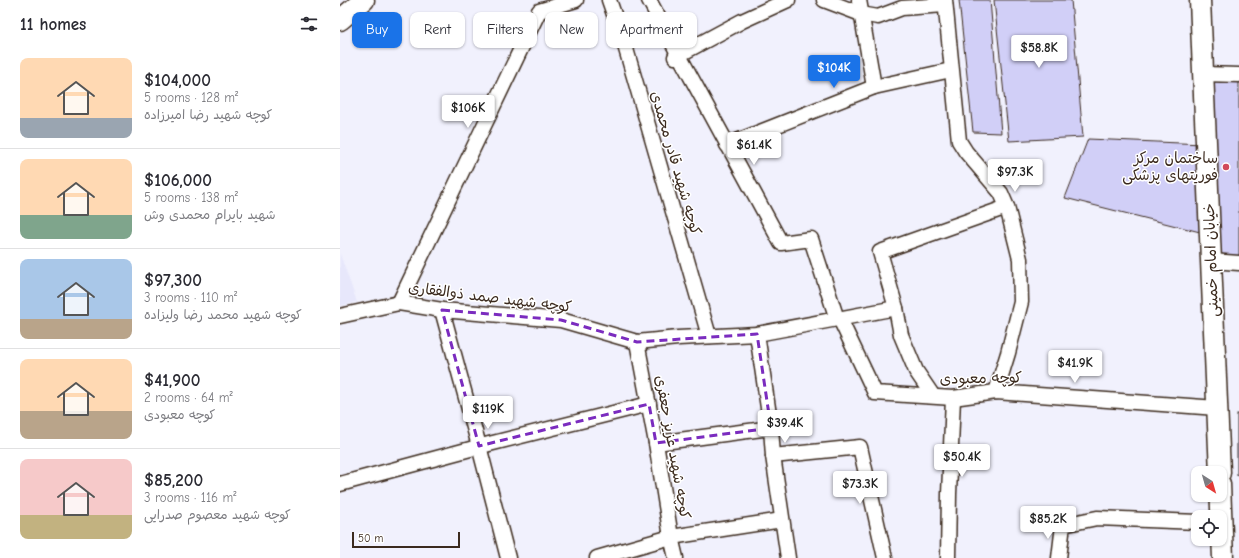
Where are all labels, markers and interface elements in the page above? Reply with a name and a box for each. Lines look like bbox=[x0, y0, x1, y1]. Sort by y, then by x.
chip: Buy bbox=[352, 12, 402, 48]
chip: Rent bbox=[410, 12, 465, 48]
chip: Filters bbox=[473, 12, 537, 48]
chip: New bbox=[545, 12, 598, 48]
chip: Apartment bbox=[606, 12, 697, 48]
icon: filters bbox=[298, 13, 320, 35]
text: 11 homes bbox=[20, 15, 86, 34]
pin: $58.8K bbox=[1006, 35, 1072, 69]
text: $58.8K bbox=[1020, 40, 1058, 55]
pin: $104K bbox=[806, 55, 862, 89]
text: $104K bbox=[817, 60, 851, 75]
text: $104,000 bbox=[144, 71, 211, 90]
icon: home bbox=[52, 74, 100, 122]
street label: کوچه شهید قادر محمدی bbox=[646, 89, 705, 237]
text: 5 rooms · 128 m² bbox=[144, 90, 238, 105]
pin: $106K bbox=[440, 95, 496, 129]
text: $106K bbox=[451, 100, 485, 115]
text: کوچه شهید رضا امیرزاده bbox=[144, 107, 272, 122]
pin: $61.4K bbox=[721, 132, 787, 166]
text: $61.4K bbox=[736, 137, 772, 152]
place label: ساختمان مرکز فوریتهای پزشکی bbox=[1122, 149, 1218, 185]
pin: $97.3K bbox=[982, 159, 1048, 193]
marker: ساختمان مرکز فوریتهای پزشکی bbox=[1221, 162, 1231, 172]
text: $97.3K bbox=[997, 164, 1033, 179]
text: $106,000 bbox=[144, 171, 212, 190]
icon: home bbox=[52, 175, 100, 223]
text: 5 rooms · 138 m² bbox=[144, 190, 238, 205]
street label: خیابان امام خمینی bbox=[1200, 203, 1224, 317]
text: شهید بایرام محمدی وش bbox=[144, 207, 275, 222]
text: $97,300 bbox=[144, 271, 202, 290]
icon: home bbox=[52, 275, 100, 323]
street label: کوچه شهید صمد ذوالفقاری bbox=[407, 278, 573, 317]
text: 3 rooms · 110 m² bbox=[144, 290, 237, 305]
text: کوچه شهید محمد رضا ولیزاده bbox=[144, 307, 302, 322]
pin: $41.9K bbox=[1042, 350, 1108, 384]
text: $41.9K bbox=[1057, 355, 1093, 370]
street label: کوچه معبودی bbox=[940, 368, 1022, 389]
text: $41,900 bbox=[144, 371, 200, 390]
street label: کوچه شهید عزیز جعفری bbox=[651, 374, 694, 520]
icon: home bbox=[52, 375, 100, 423]
text: 2 rooms · 64 m² bbox=[144, 390, 233, 405]
pin: $119K bbox=[460, 396, 516, 430]
text: $119K bbox=[472, 401, 504, 416]
text: کوچه معبودی bbox=[144, 407, 215, 422]
pin: $39.4K bbox=[752, 410, 818, 444]
text: $39.4K bbox=[767, 415, 803, 430]
pin: $50.4K bbox=[929, 444, 995, 478]
text: $50.4K bbox=[943, 449, 981, 464]
north arrow bbox=[1191, 466, 1227, 502]
map controls bbox=[1191, 466, 1227, 546]
text: $85,200 bbox=[144, 471, 203, 490]
pin: $73.3K bbox=[827, 471, 893, 505]
icon: home bbox=[52, 475, 100, 523]
text: $73.3K bbox=[842, 476, 878, 491]
text: 3 rooms · 116 m² bbox=[144, 490, 236, 505]
pin: $85.2K bbox=[1015, 506, 1081, 540]
text: کوچه شهید معصوم صدرایی bbox=[144, 507, 291, 522]
button: locate bbox=[1191, 510, 1227, 546]
text: $85.2K bbox=[1029, 511, 1067, 526]
scale bar bbox=[352, 530, 460, 549]
text: 50 m bbox=[358, 532, 383, 545]

